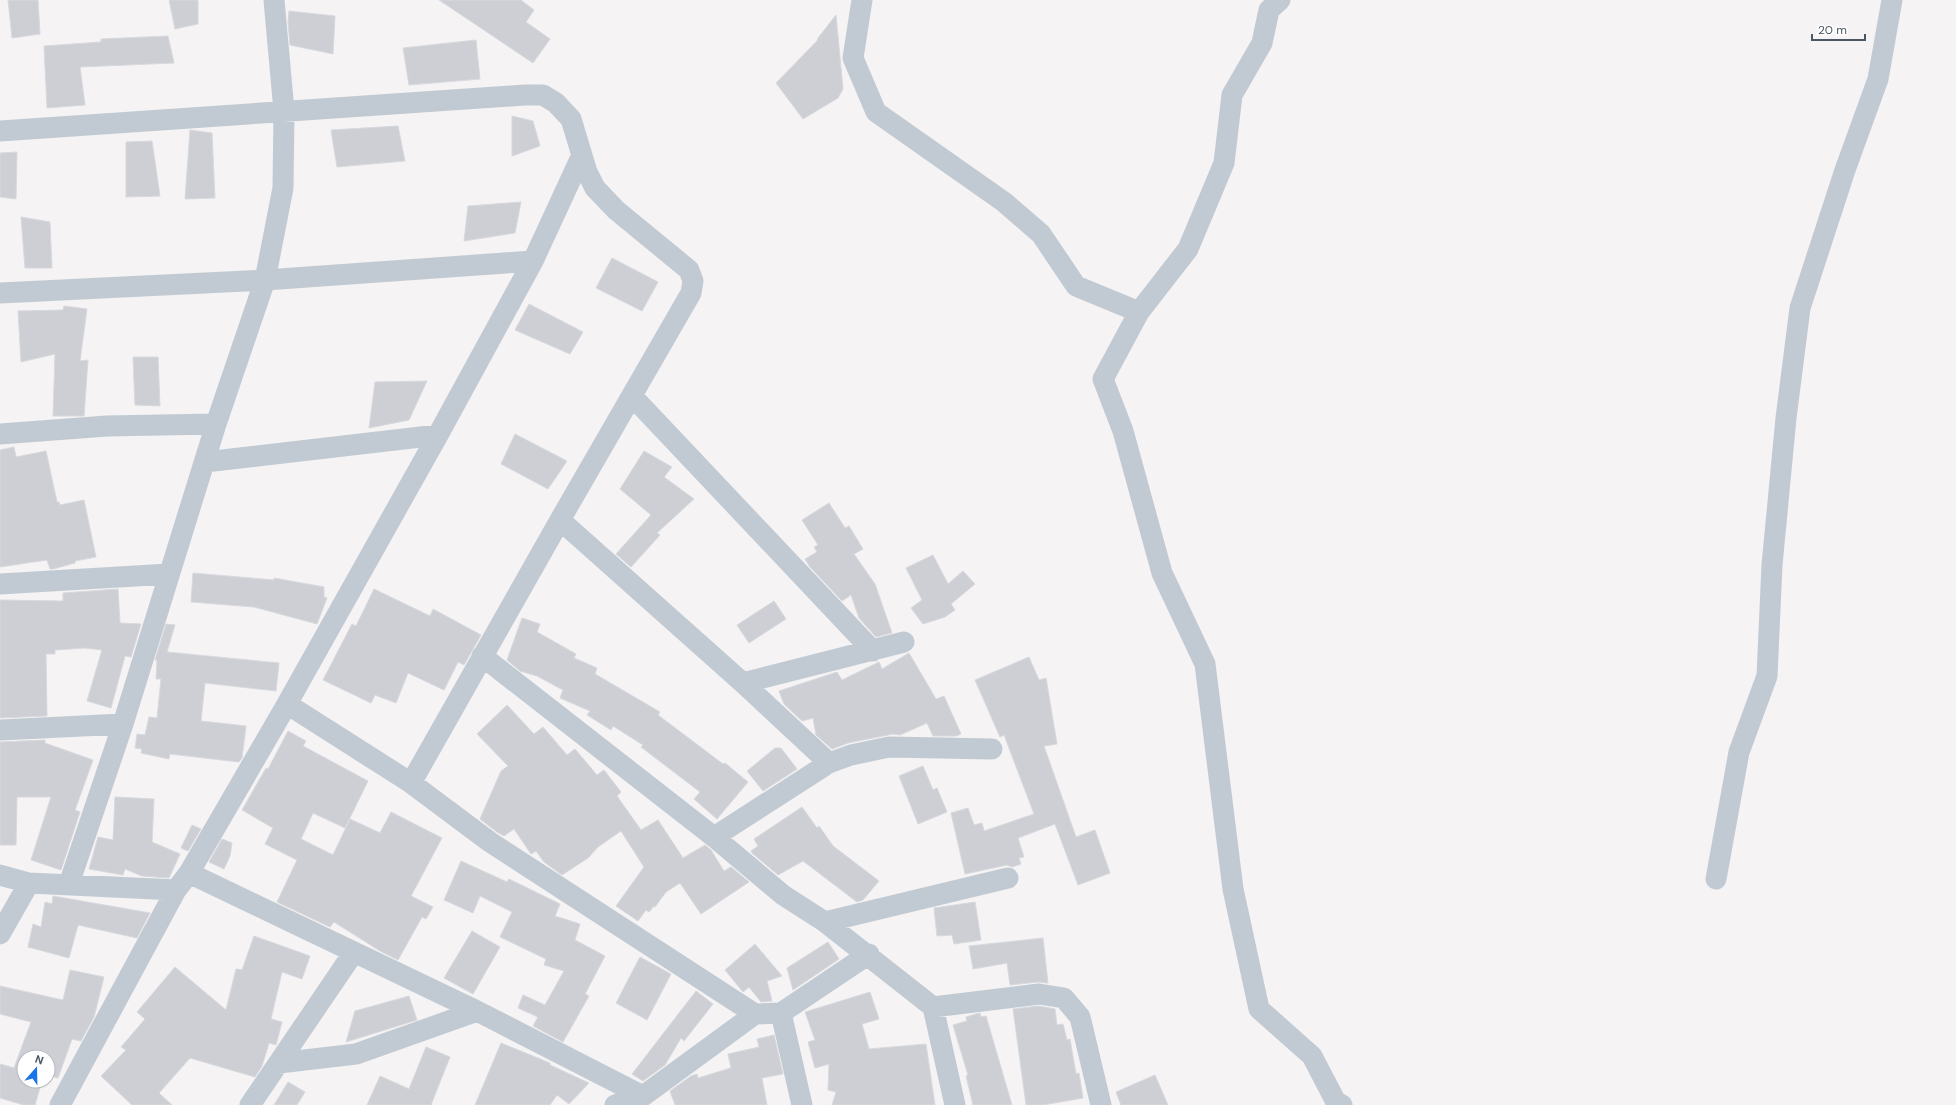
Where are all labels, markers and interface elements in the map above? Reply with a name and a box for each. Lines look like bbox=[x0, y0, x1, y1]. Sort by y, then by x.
scale bar bbox=[1812, 16, 1865, 42]
text: 20 m bbox=[1818, 22, 1847, 38]
north arrow bbox=[16, 1049, 56, 1089]
text: N bbox=[33, 1052, 46, 1068]

